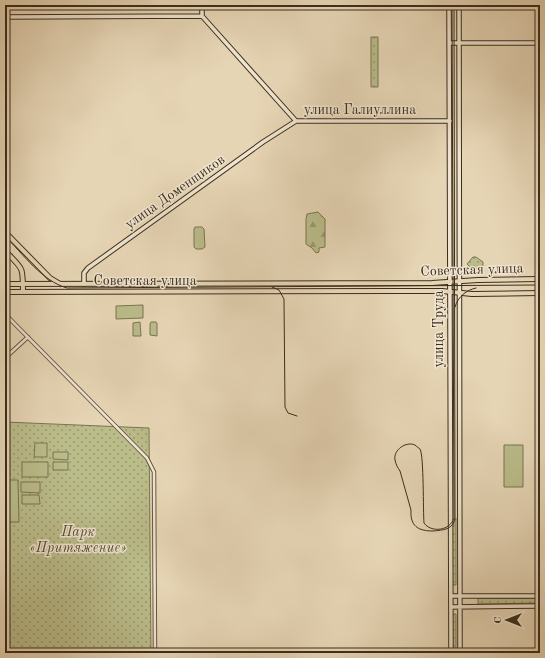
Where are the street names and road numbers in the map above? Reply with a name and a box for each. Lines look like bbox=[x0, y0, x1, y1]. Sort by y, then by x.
street label: улица Галиуллина bbox=[304, 103, 416, 117]
street label: улица Доменщиков bbox=[123, 152, 228, 232]
street label: Советская улица bbox=[420, 261, 524, 279]
street label: Советская улица bbox=[93, 274, 197, 288]
street label: улица Труда bbox=[432, 290, 446, 368]

